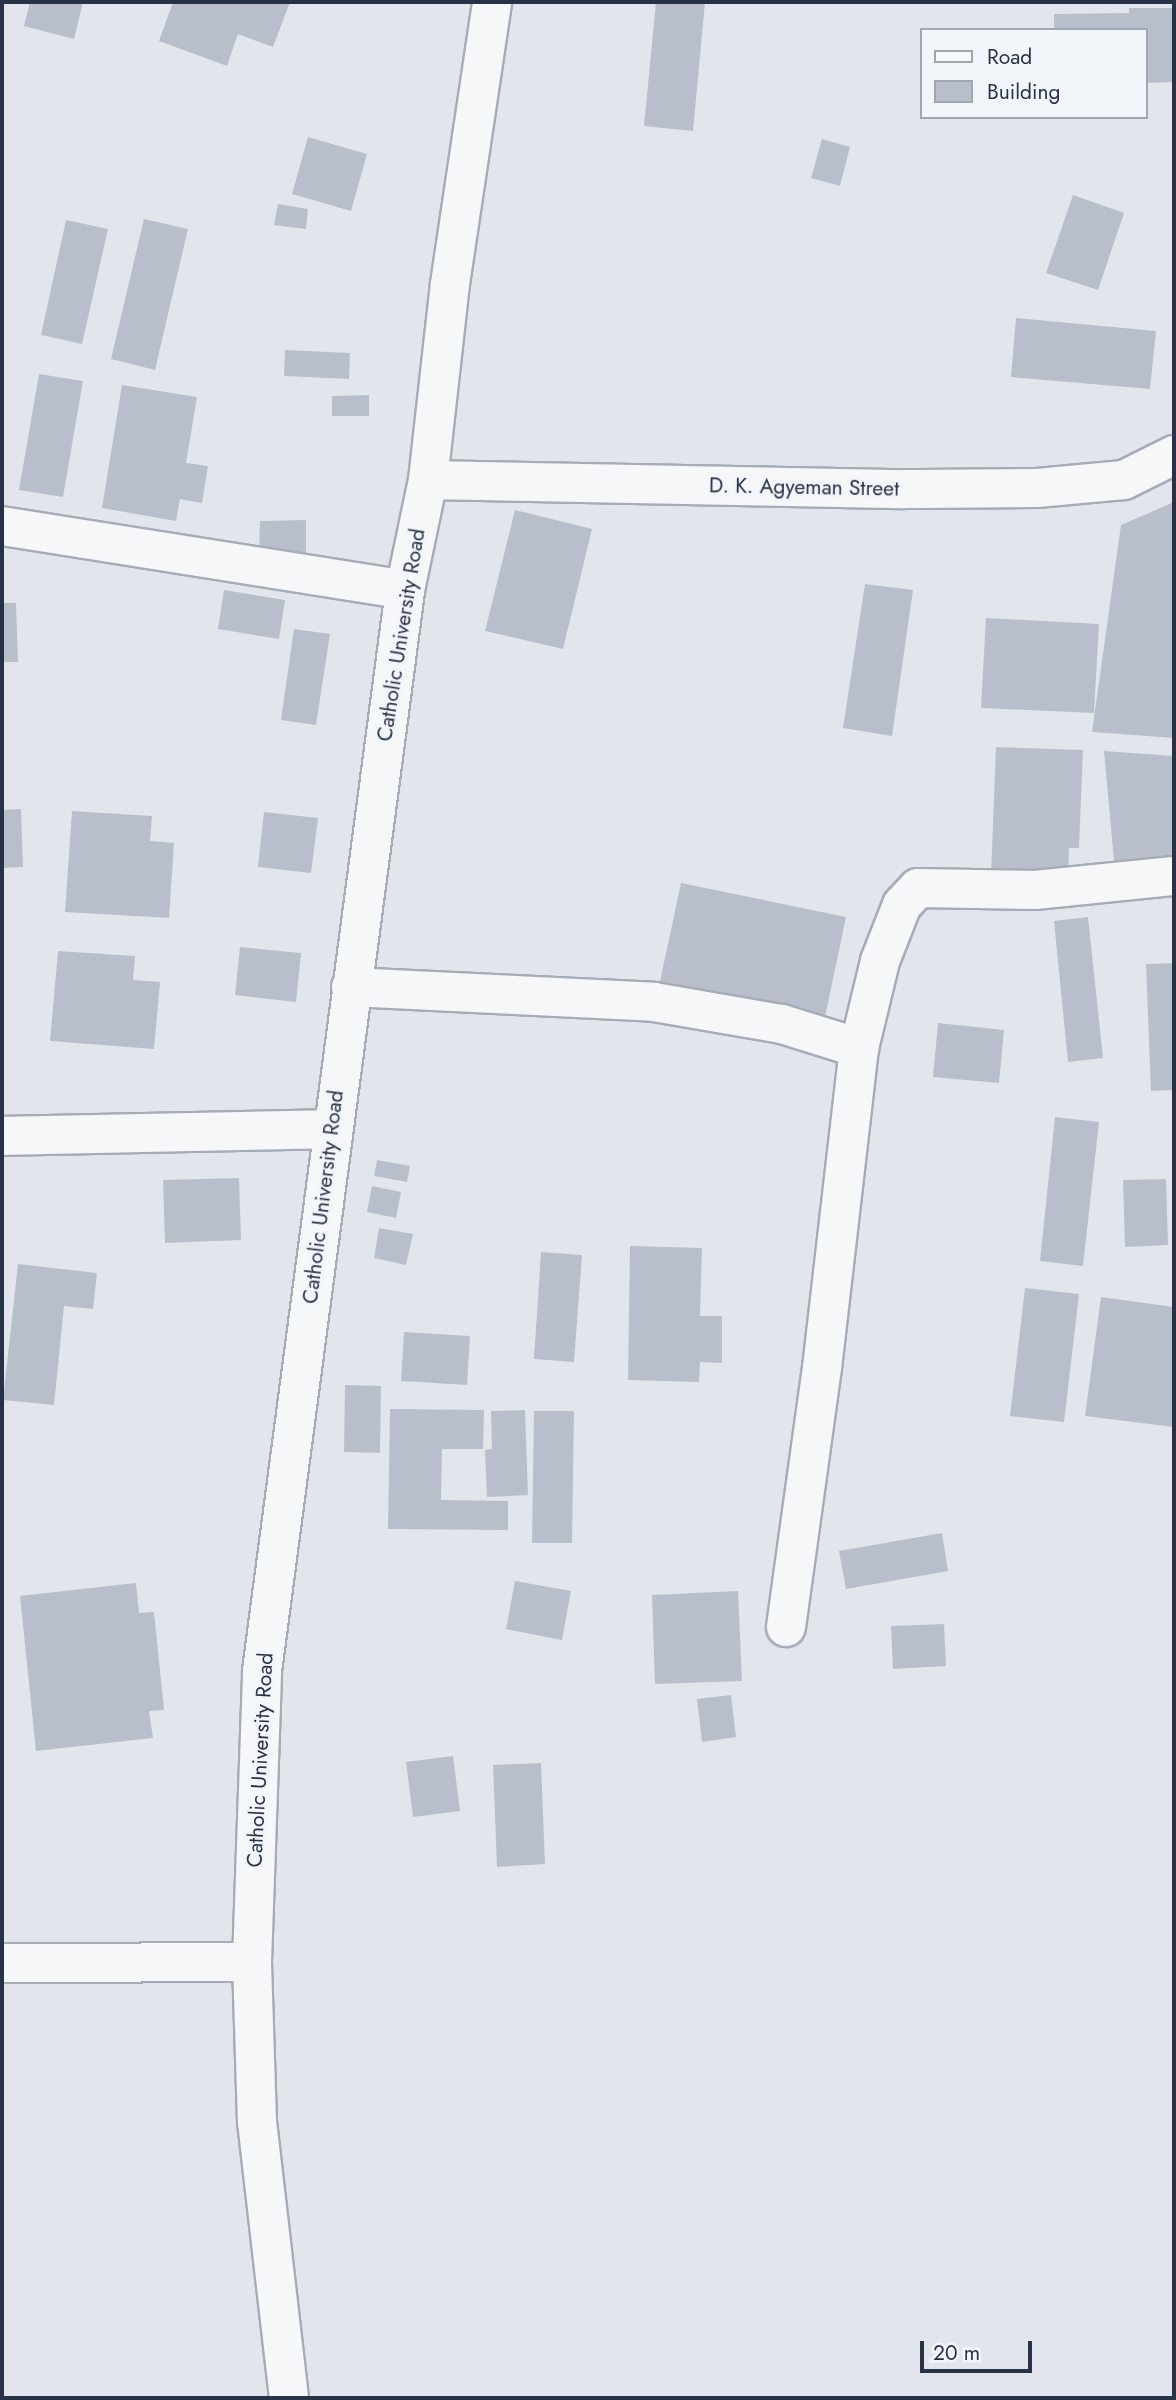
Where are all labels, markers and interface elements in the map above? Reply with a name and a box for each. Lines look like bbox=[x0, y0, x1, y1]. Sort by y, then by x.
legend bbox=[920, 28, 1148, 119]
text: Road bbox=[987, 42, 1032, 72]
text: Building bbox=[987, 77, 1060, 107]
street label: D. K. Agyeman Street bbox=[709, 473, 899, 501]
street label: Catholic University Road bbox=[372, 527, 430, 743]
street label: Catholic University Road bbox=[297, 1089, 349, 1305]
street label: Catholic University Road bbox=[242, 1652, 278, 1868]
scale bar bbox=[924, 2326, 1036, 2370]
text: 20 m bbox=[933, 2338, 980, 2368]

